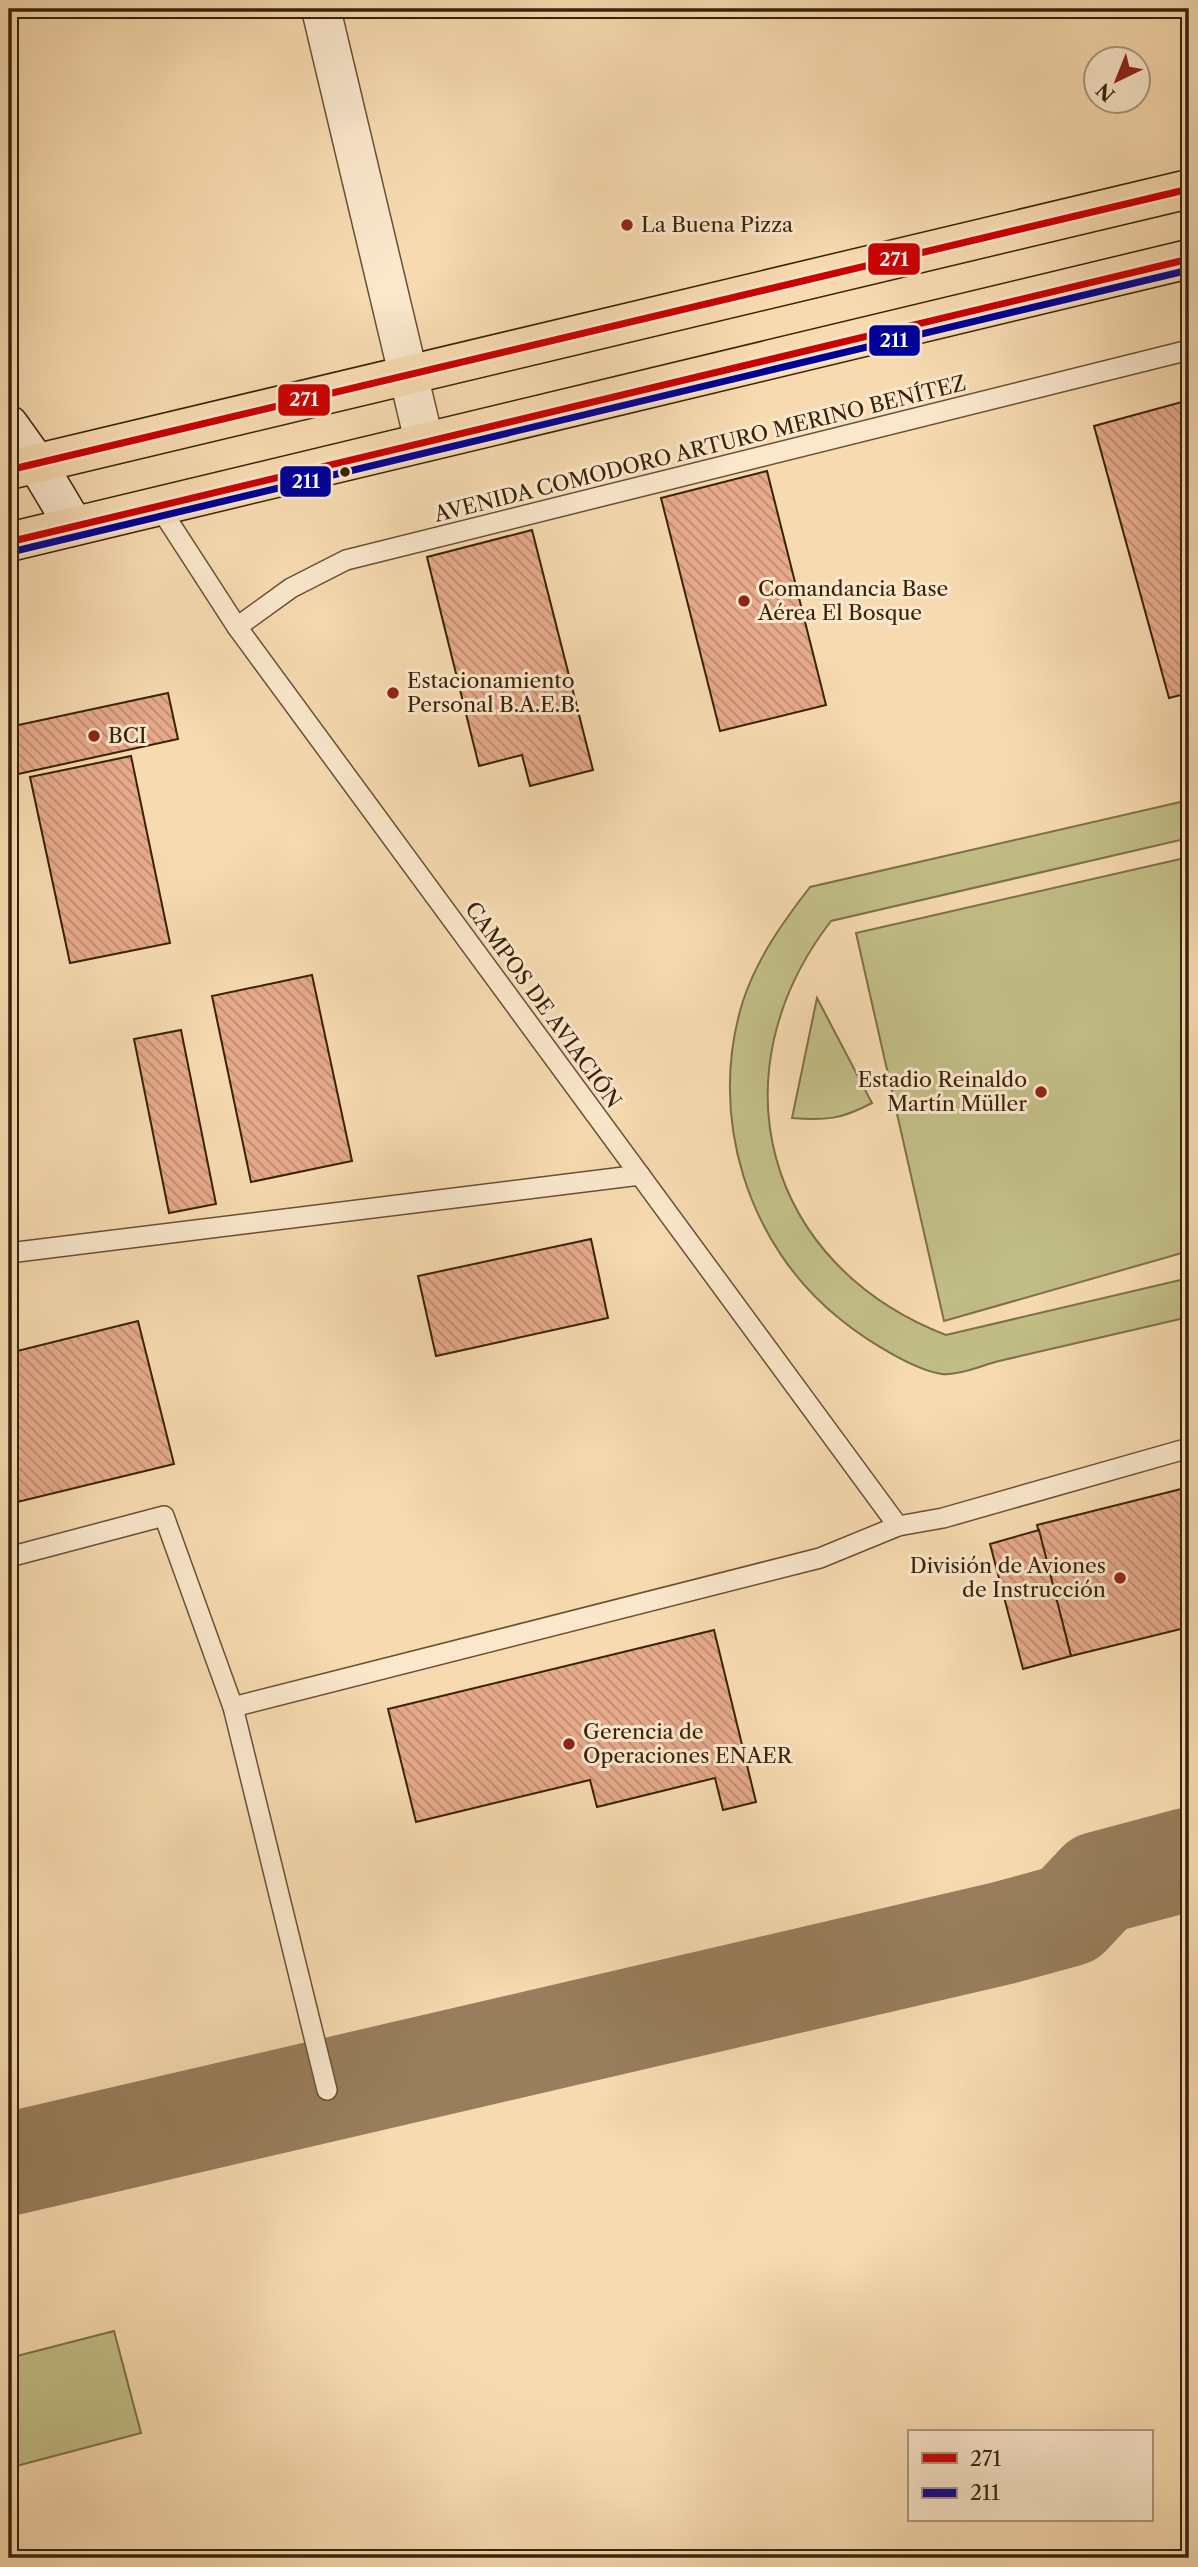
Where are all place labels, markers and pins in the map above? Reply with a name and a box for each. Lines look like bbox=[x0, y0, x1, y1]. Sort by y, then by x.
place label: La Buena Pizza bbox=[641, 212, 794, 237]
marker: La Buena Pizza bbox=[619, 217, 635, 233]
unlabelled marker bbox=[338, 465, 352, 479]
place label: Comandancia Base Aérea El Bosque bbox=[757, 576, 948, 625]
marker: Comandancia Base Aérea El Bosque bbox=[736, 593, 752, 609]
place label: Estacionamiento Personal B.A.E.B. bbox=[407, 668, 580, 717]
marker: Estacionamiento Personal B.A.E.B. bbox=[385, 685, 401, 701]
place label: BCI bbox=[108, 723, 147, 748]
marker: BCI bbox=[86, 728, 102, 744]
place label: Estadio Reinaldo Martín Müller bbox=[858, 1067, 1027, 1116]
marker: Estadio Reinaldo Martín Müller bbox=[1033, 1084, 1049, 1100]
place label: División de Aviones de Instrucción bbox=[910, 1553, 1106, 1602]
marker: División de Aviones de Instrucción bbox=[1112, 1570, 1128, 1586]
place label: Gerencia de Operaciones ENAER bbox=[583, 1719, 794, 1768]
marker: Gerencia de Operaciones ENAER bbox=[561, 1736, 577, 1752]

